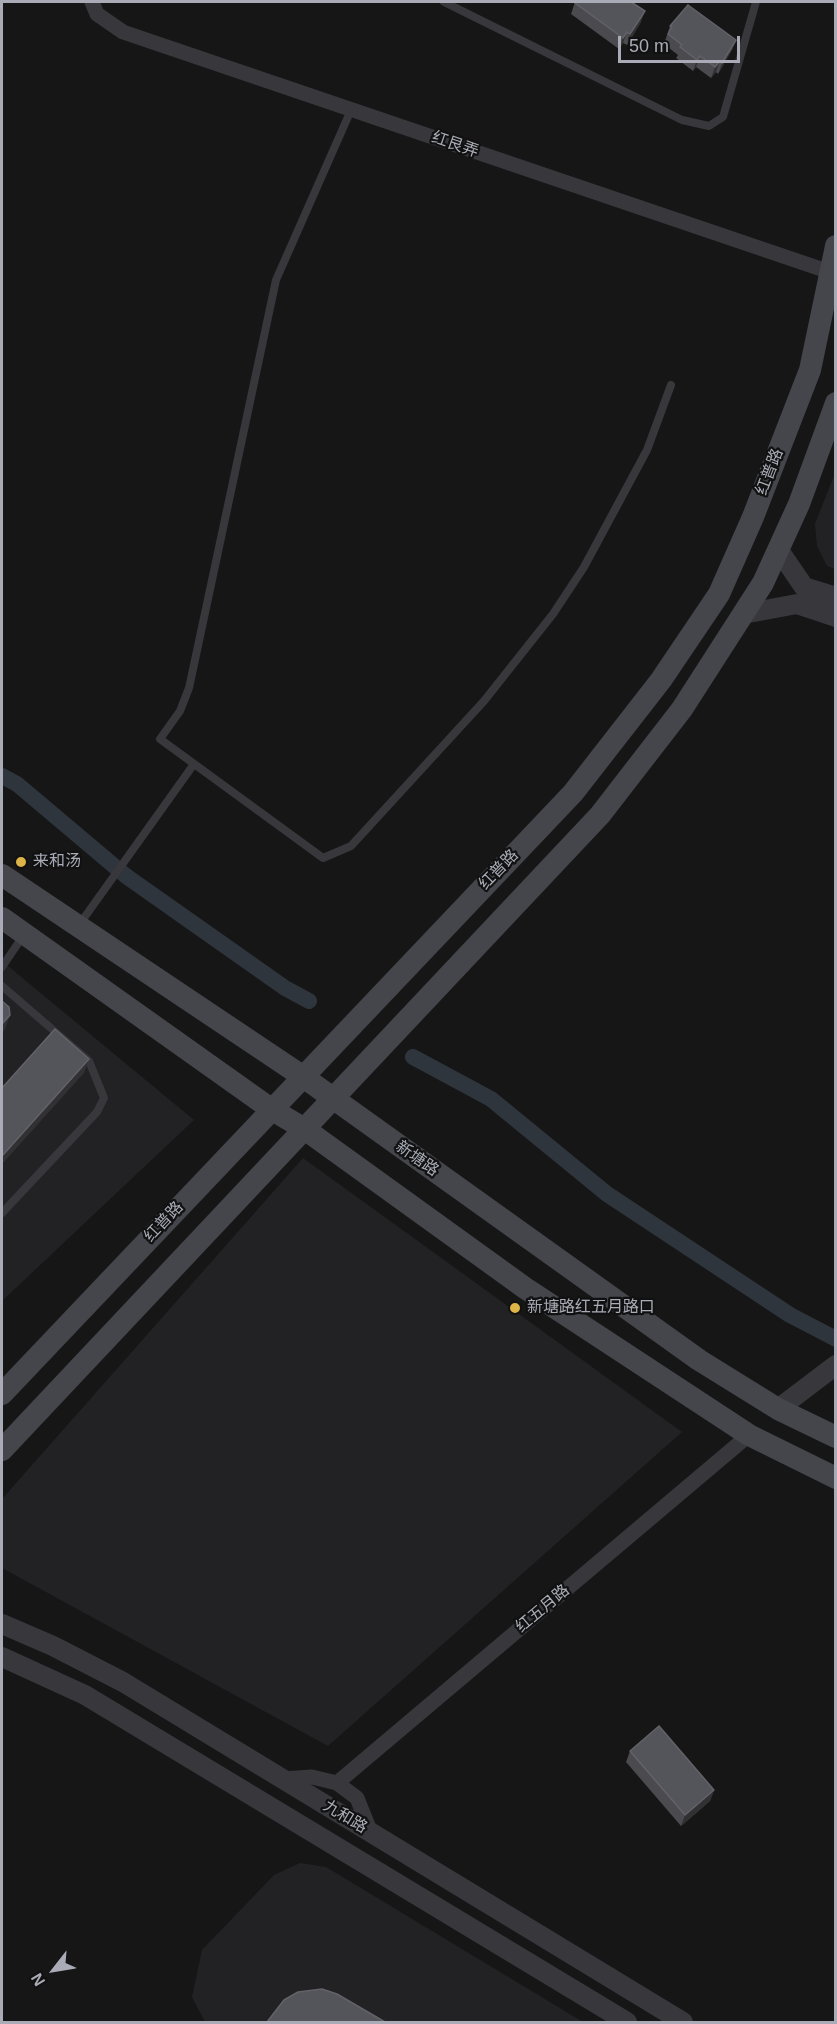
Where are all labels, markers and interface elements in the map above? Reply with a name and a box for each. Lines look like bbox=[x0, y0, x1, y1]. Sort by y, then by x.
scale bar bbox=[621, 24, 742, 62]
text: 50 m bbox=[629, 36, 669, 56]
street label: 红艮弄 bbox=[429, 128, 481, 162]
street label: 红普路 bbox=[752, 446, 788, 498]
street label: 红普路 bbox=[475, 846, 523, 894]
place label: 来和汤 bbox=[33, 852, 81, 872]
marker: 来和汤 bbox=[14, 855, 28, 869]
street label: 新塘路 bbox=[392, 1137, 442, 1181]
street label: 红普路 bbox=[141, 1198, 187, 1246]
place label: 新塘路红五月路口 bbox=[527, 1298, 655, 1318]
marker: 新塘路红五月路口 bbox=[508, 1301, 522, 1315]
street label: 红五月路 bbox=[512, 1581, 574, 1637]
street label: 九和路 bbox=[319, 1796, 371, 1838]
north arrow bbox=[24, 1940, 84, 2000]
text: N bbox=[28, 1970, 48, 1989]

